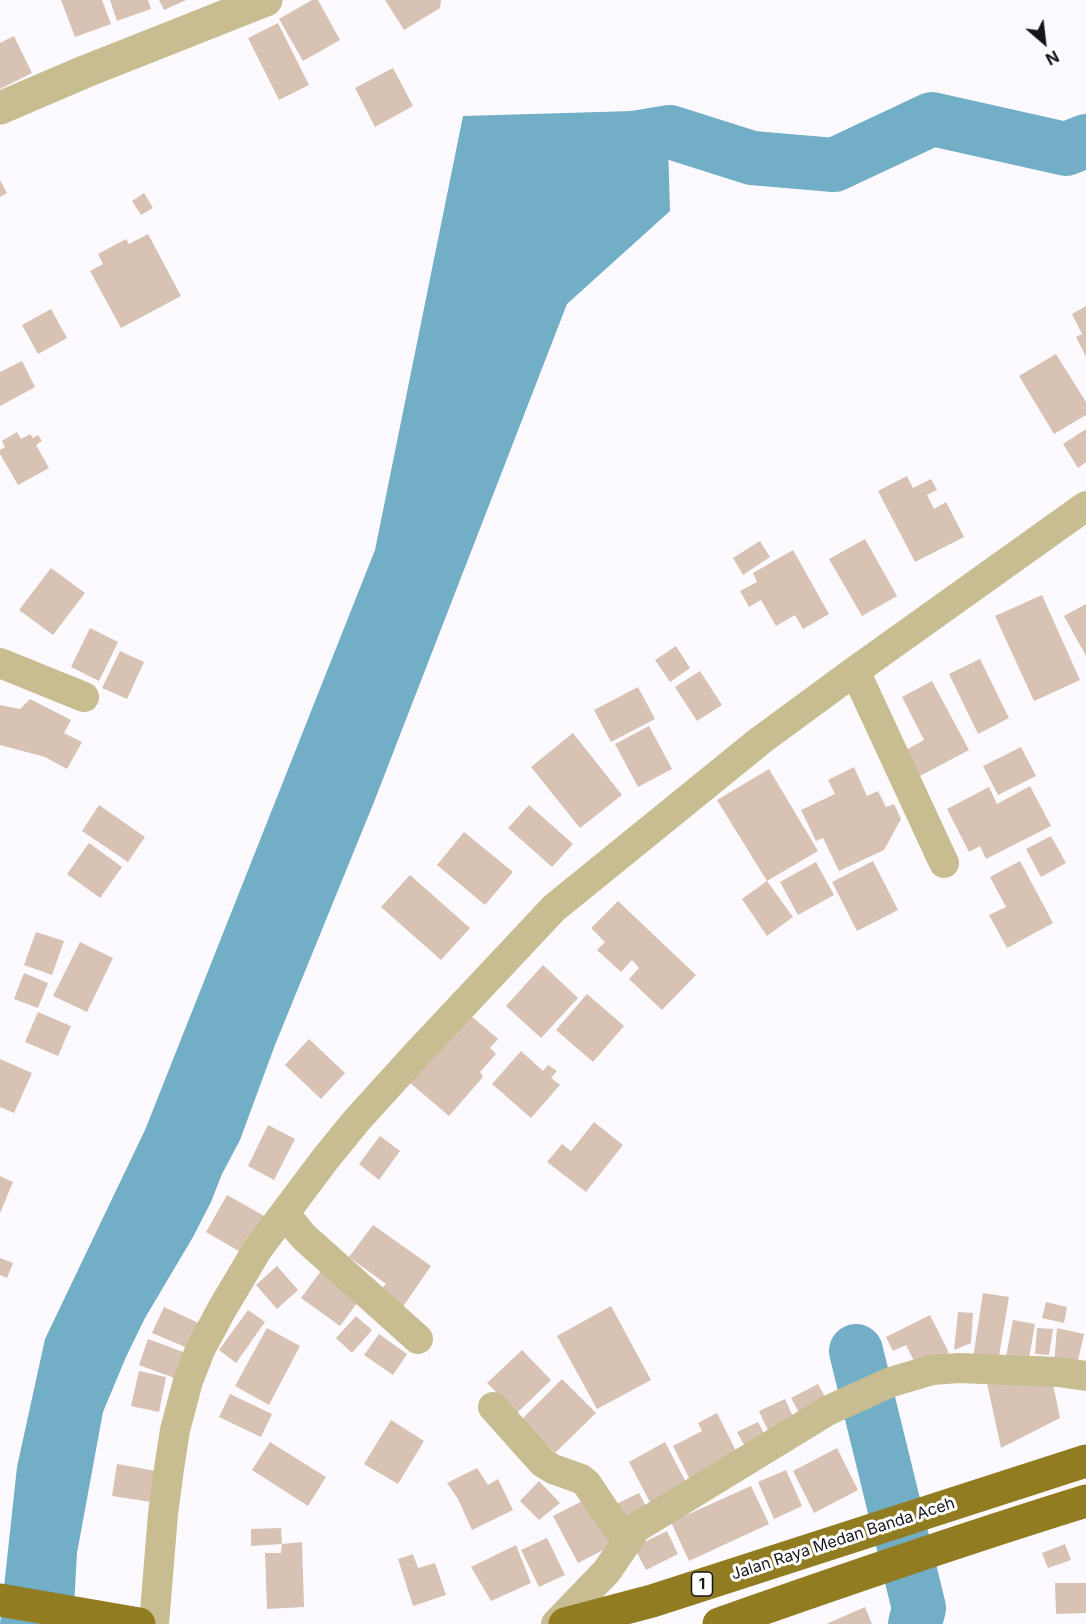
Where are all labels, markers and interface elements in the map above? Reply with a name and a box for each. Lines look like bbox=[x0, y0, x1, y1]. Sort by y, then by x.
north arrow bbox=[1014, 12, 1074, 72]
text: N bbox=[1042, 46, 1063, 70]
street label: Jalan Raya Medan Banda Aceh bbox=[729, 1494, 957, 1584]
road number: 1 bbox=[692, 1572, 712, 1596]

